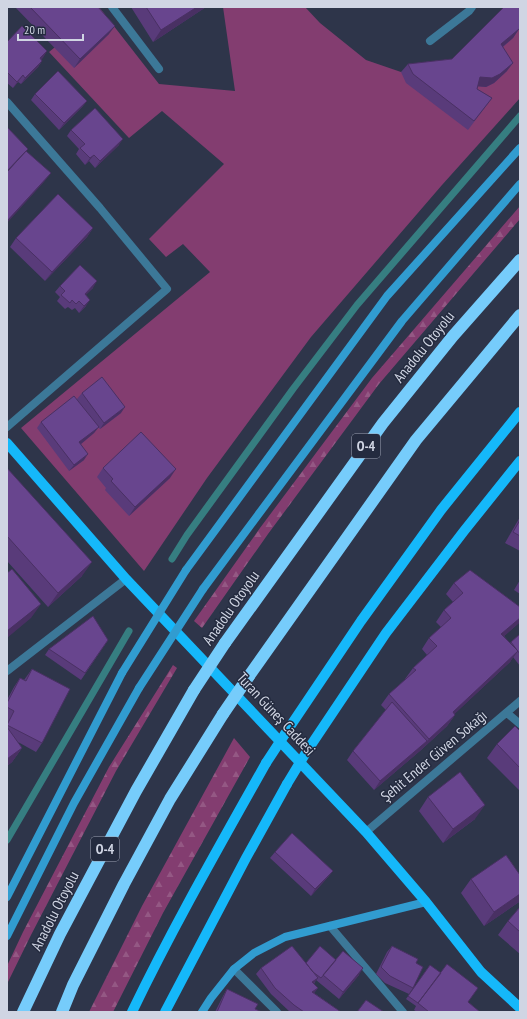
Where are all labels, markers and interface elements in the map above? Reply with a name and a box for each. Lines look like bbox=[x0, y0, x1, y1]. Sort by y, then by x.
scale bar bbox=[18, 16, 83, 42]
text: 20 m bbox=[24, 22, 45, 37]
street label: Anadolu Otoyolu bbox=[389, 307, 458, 386]
road number: O-4 bbox=[352, 434, 380, 458]
street label: Anadolu Otoyolu bbox=[198, 567, 263, 649]
street label: Turan Güneş Caddesi bbox=[233, 668, 320, 759]
street label: Şehit Ender Güven Sokağı bbox=[377, 706, 491, 806]
road number: O-4 bbox=[91, 837, 119, 861]
street label: Anadolu Otoyolu bbox=[26, 868, 83, 954]

